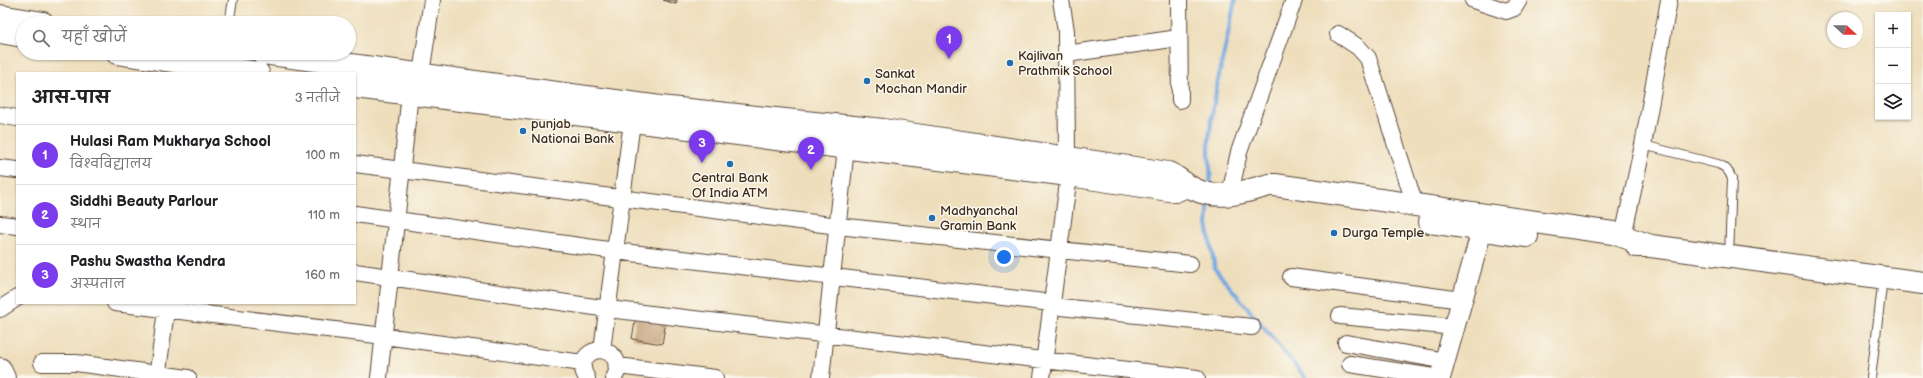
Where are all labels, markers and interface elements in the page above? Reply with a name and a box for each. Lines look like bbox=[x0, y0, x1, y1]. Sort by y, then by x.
north arrow bbox=[1827, 12, 1863, 48]
map controls bbox=[1875, 12, 1911, 120]
button: + bbox=[1875, 12, 1911, 48]
search box bbox=[16, 16, 356, 60]
pin: 1 bbox=[936, 26, 962, 59]
icon: search bbox=[30, 27, 52, 49]
text: यहाँ खोजें bbox=[62, 28, 127, 47]
place label: Kajlivan Prathmik School bbox=[1018, 48, 1112, 79]
button: − bbox=[1875, 48, 1911, 84]
marker: Kajlivan Prathmik School bbox=[1005, 58, 1015, 68]
place label: Sankat Mochan Mandir bbox=[875, 66, 967, 97]
marker: Sankat Mochan Mandir bbox=[862, 76, 872, 86]
button: layers bbox=[1875, 84, 1911, 120]
text: आस-पास bbox=[32, 88, 110, 108]
text: 3 नतीजे bbox=[295, 90, 340, 106]
place label: punjab Nationai Bank bbox=[531, 116, 614, 147]
marker: punjab Nationai Bank bbox=[518, 126, 528, 136]
pin: 3 bbox=[689, 130, 715, 163]
text: Hulasi Ram Mukharya School bbox=[70, 132, 271, 151]
pin: 2 bbox=[798, 137, 824, 170]
text: 1 bbox=[42, 147, 48, 163]
text: 100 m bbox=[305, 147, 340, 163]
text: विश्वविद्यालय bbox=[70, 156, 152, 172]
marker: Central Bank Of India ATM bbox=[725, 159, 735, 169]
place label: Central Bank Of India ATM bbox=[692, 170, 769, 201]
text: Siddhi Beauty Parlour bbox=[70, 192, 218, 211]
place label: Madhyanchal Gramin Bank bbox=[940, 203, 1018, 234]
text: 2 bbox=[41, 207, 49, 223]
text: 110 m bbox=[308, 207, 340, 223]
marker: Madhyanchal Gramin Bank bbox=[927, 213, 937, 223]
text: स्थान bbox=[70, 216, 101, 232]
place label: Durga Temple bbox=[1342, 225, 1424, 241]
marker: Durga Temple bbox=[1329, 228, 1339, 238]
your location bbox=[994, 247, 1014, 267]
text: Pashu Swastha Kendra bbox=[70, 252, 226, 271]
text: 3 bbox=[41, 267, 49, 283]
text: 160 m bbox=[305, 267, 340, 283]
text: अस्पताल bbox=[70, 276, 125, 292]

